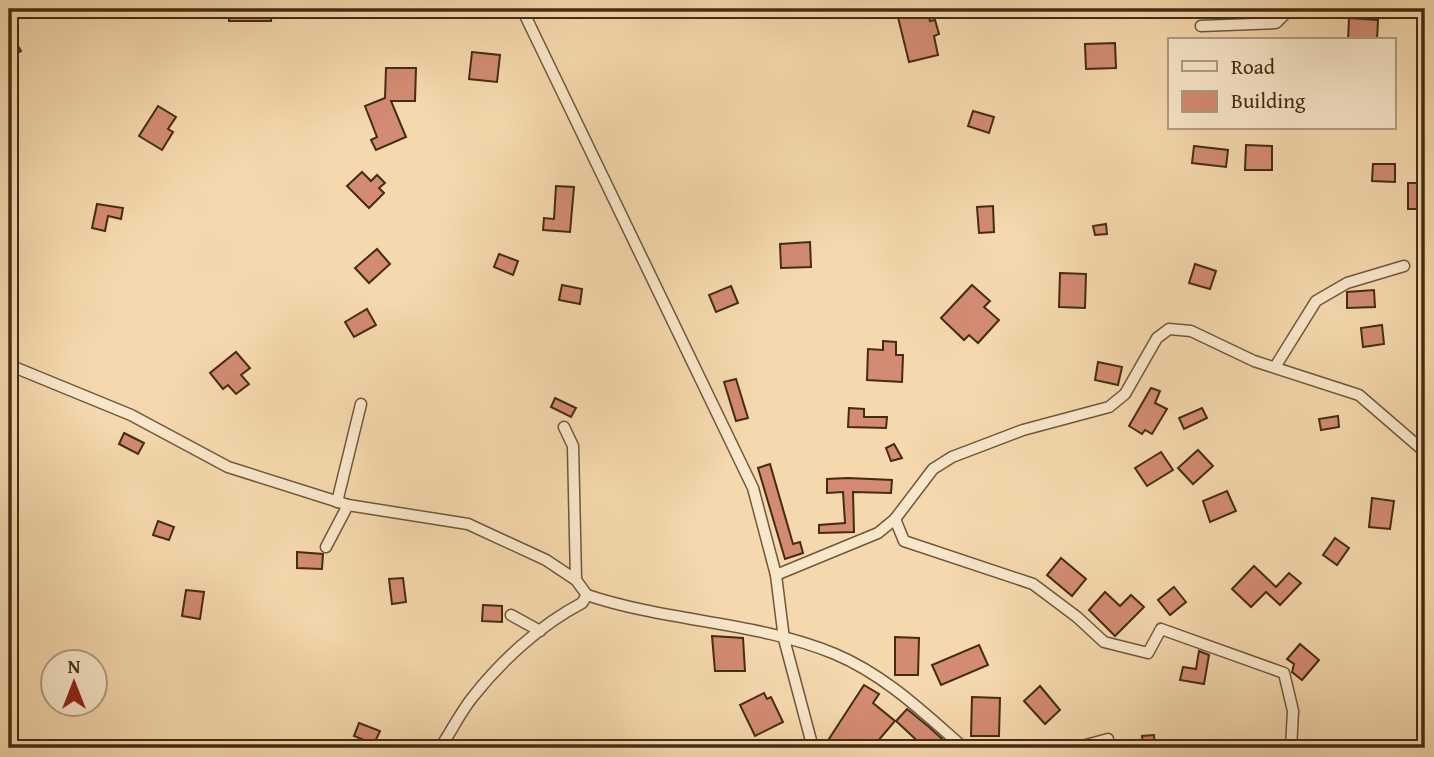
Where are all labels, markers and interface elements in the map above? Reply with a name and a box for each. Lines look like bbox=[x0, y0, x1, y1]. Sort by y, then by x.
legend bbox=[1168, 38, 1396, 130]
text: Road bbox=[1231, 51, 1276, 82]
text: Building bbox=[1231, 85, 1306, 116]
north arrow bbox=[38, 648, 108, 718]
text: N bbox=[68, 652, 81, 680]

